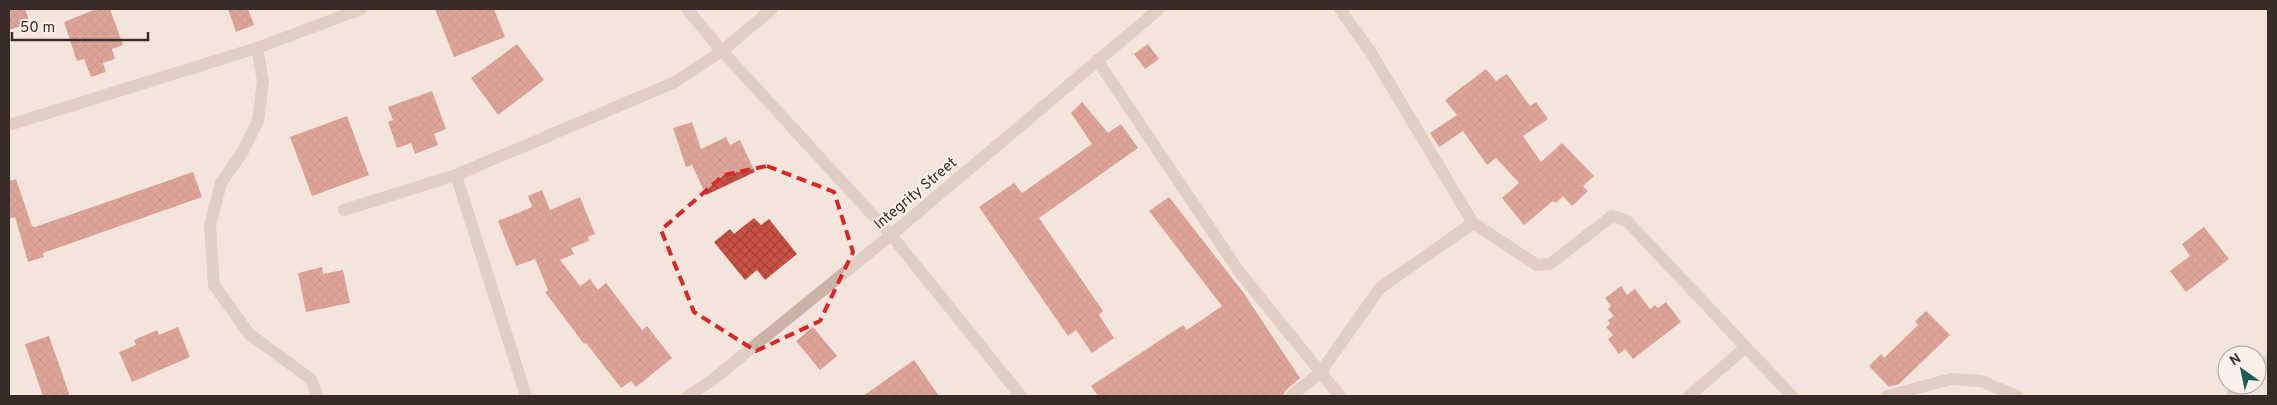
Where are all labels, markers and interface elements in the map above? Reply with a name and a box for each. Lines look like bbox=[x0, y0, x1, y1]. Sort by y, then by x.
scale bar bbox=[12, 10, 149, 42]
text: 50 m bbox=[20, 19, 55, 38]
street label: Integrity Street bbox=[871, 154, 961, 234]
north arrow bbox=[2217, 345, 2267, 395]
text: N bbox=[2227, 350, 2245, 370]

